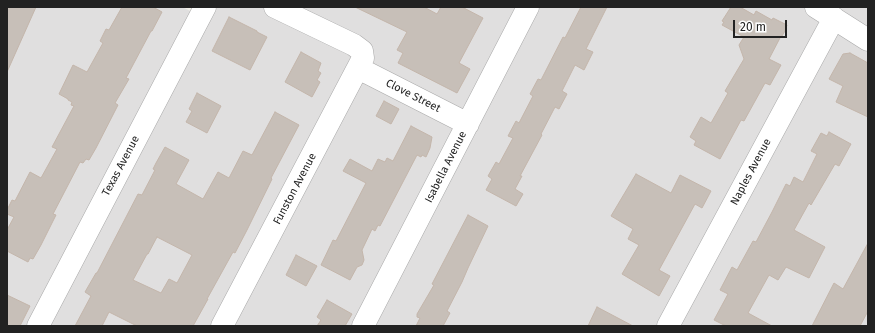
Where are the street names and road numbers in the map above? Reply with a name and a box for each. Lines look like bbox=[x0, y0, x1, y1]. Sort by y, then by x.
street label: Clove Street bbox=[383, 77, 443, 115]
street label: Isabella Avenue bbox=[422, 129, 470, 205]
street label: Texas Avenue bbox=[100, 134, 142, 198]
street label: Naples Avenue bbox=[728, 136, 774, 208]
street label: Funston Avenue bbox=[271, 151, 319, 227]

